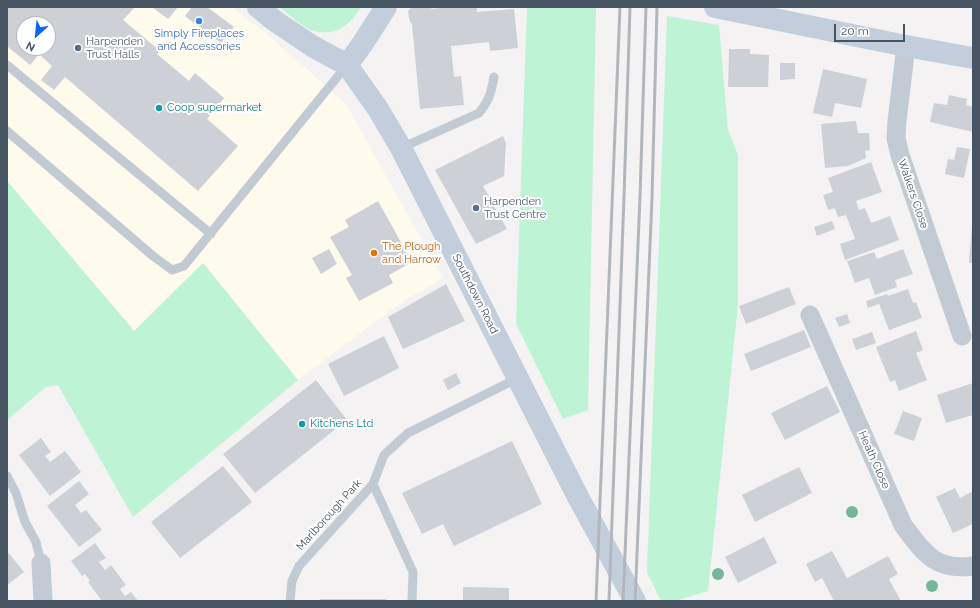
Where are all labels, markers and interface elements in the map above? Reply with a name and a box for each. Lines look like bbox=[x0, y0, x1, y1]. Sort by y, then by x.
north arrow bbox=[16, 16, 56, 56]
marker: Simply Fireplaces and Accessories bbox=[194, 16, 204, 26]
scale bar bbox=[836, 16, 907, 42]
text: 20 m bbox=[841, 24, 869, 38]
place label: Simply Fireplaces and Accessories bbox=[154, 27, 244, 53]
place label: Harpenden Trust Halls bbox=[86, 35, 143, 61]
text: N bbox=[24, 39, 37, 54]
marker: Harpenden Trust Halls bbox=[73, 43, 83, 53]
place label: Coop supermarket bbox=[167, 101, 262, 115]
marker: Coop supermarket bbox=[154, 103, 164, 113]
street label: Walkers Close bbox=[895, 157, 931, 231]
place label: Harpenden Trust Centre bbox=[484, 195, 546, 221]
marker: Harpenden Trust Centre bbox=[471, 203, 481, 213]
place label: The Plough and Harrow bbox=[382, 240, 441, 266]
marker: The Plough and Harrow bbox=[369, 248, 379, 258]
street label: Southdown Road bbox=[449, 252, 501, 336]
place label: Kitchens Ltd bbox=[310, 417, 373, 431]
marker: Kitchens Ltd bbox=[297, 419, 307, 429]
street label: Heath Close bbox=[855, 429, 893, 491]
street label: Marlborough Park bbox=[294, 477, 364, 553]

